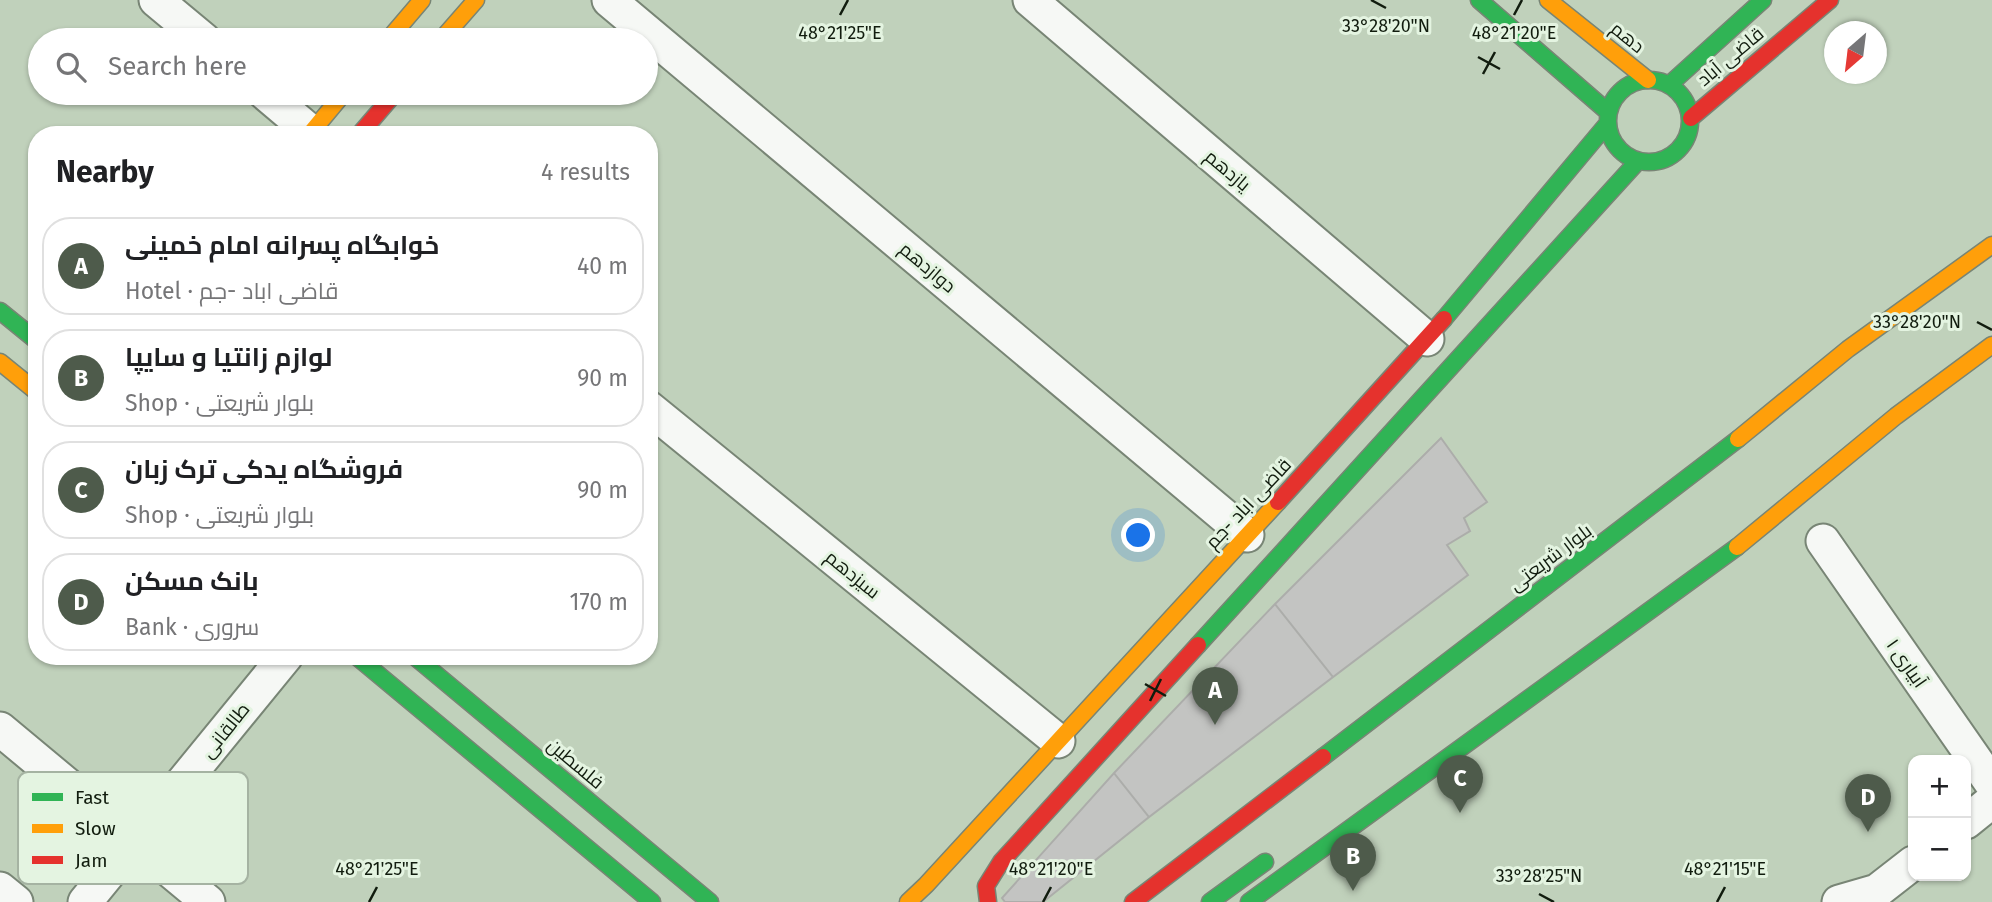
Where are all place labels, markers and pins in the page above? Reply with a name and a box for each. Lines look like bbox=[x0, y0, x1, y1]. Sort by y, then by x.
pin: A bbox=[1192, 667, 1238, 725]
pin: C bbox=[1437, 755, 1483, 813]
pin: D bbox=[1845, 774, 1891, 832]
pin: B bbox=[1330, 833, 1376, 891]

